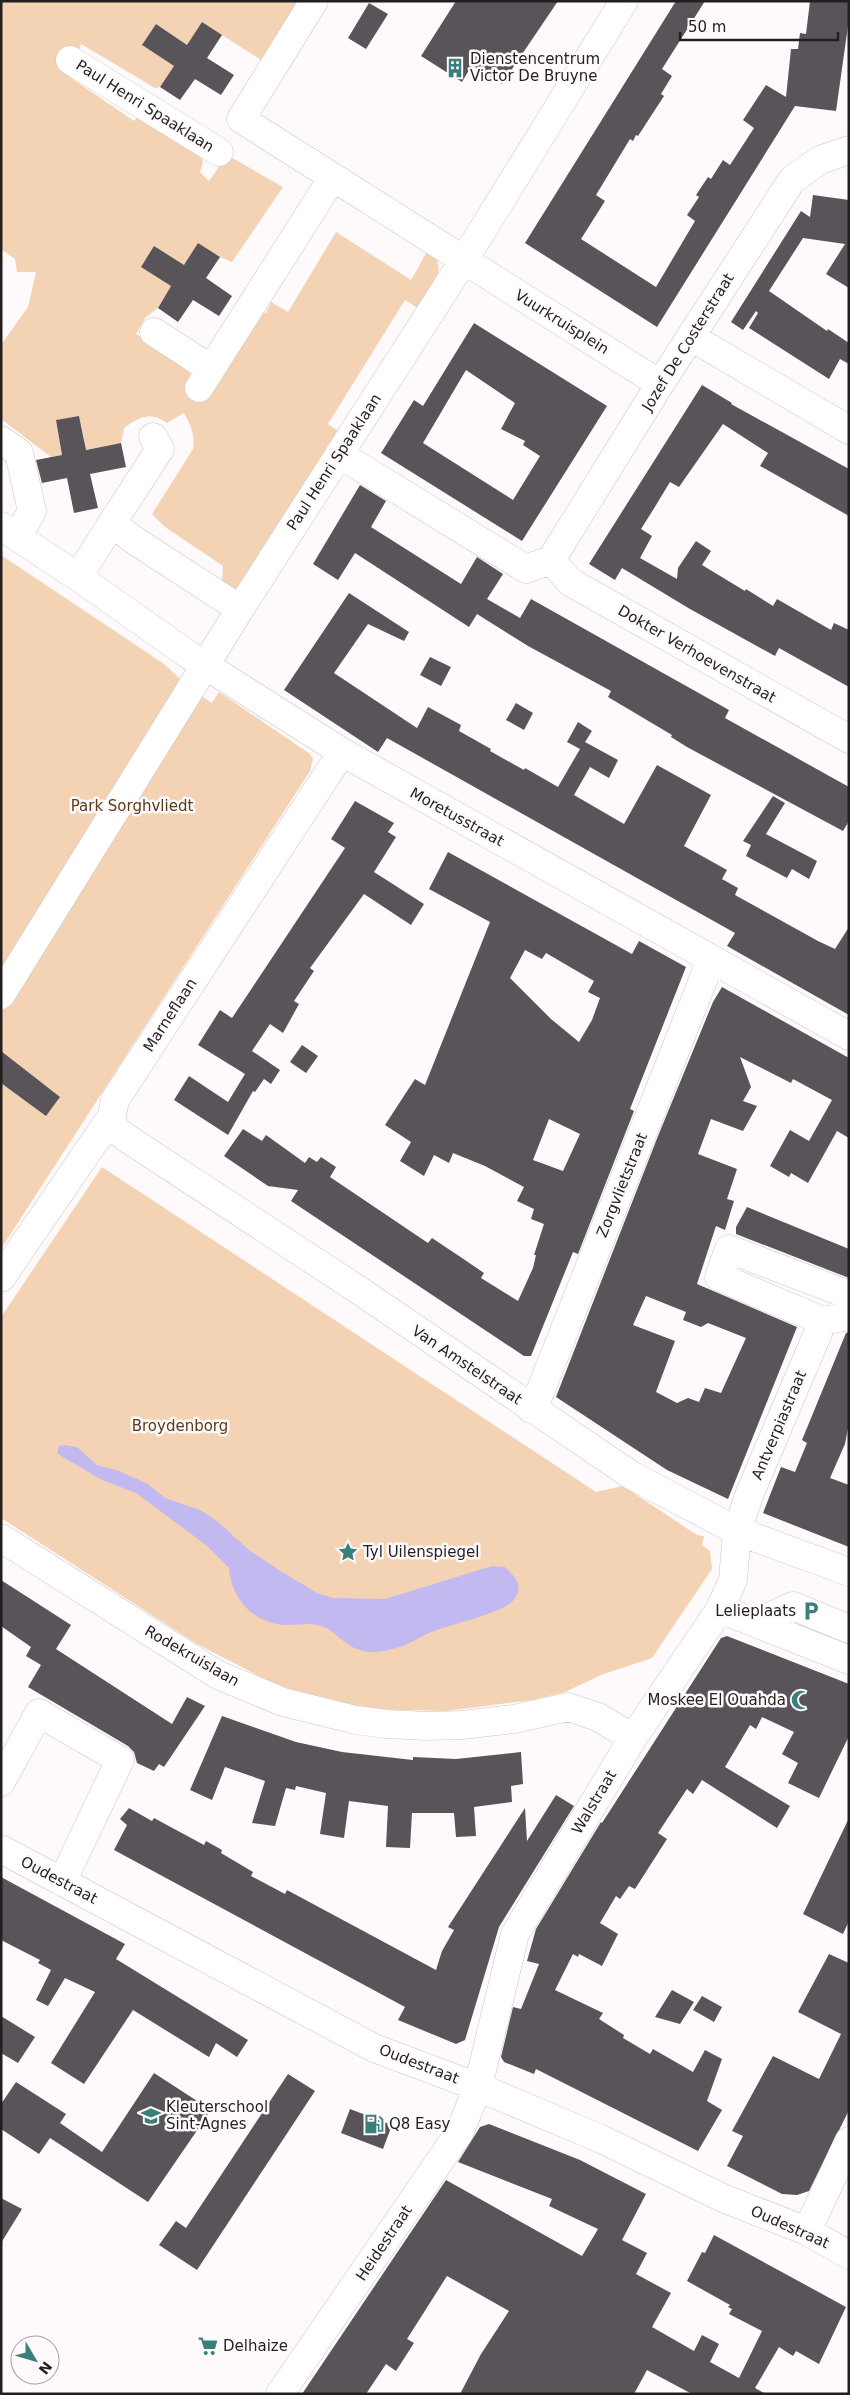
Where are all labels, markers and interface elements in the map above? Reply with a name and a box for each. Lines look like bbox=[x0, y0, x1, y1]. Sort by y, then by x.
scale bar bbox=[680, 10, 838, 42]
text: 50 m bbox=[688, 18, 726, 36]
place label: Dienstencentrum Victor De Bruyne bbox=[470, 50, 600, 85]
street label: Paul Henri Spaaklaan bbox=[73, 56, 217, 156]
building icon: Dienstencentrum Victor De Bruyne bbox=[444, 57, 466, 79]
street label: Jozef De Costerstraat bbox=[638, 270, 738, 415]
street label: Vuurkruisplein bbox=[512, 286, 612, 358]
street label: Paul Henri Spaaklaan bbox=[283, 390, 385, 534]
street label: Dokter Verhoevenstraat bbox=[615, 601, 779, 707]
street label: Moretusstraat bbox=[407, 784, 507, 850]
park label: Park Sorghvliedt bbox=[71, 797, 193, 815]
street label: Marneflaan bbox=[140, 975, 200, 1055]
street label: Zorgvlietstraat bbox=[593, 1130, 651, 1240]
street label: Van Amstelstraat bbox=[409, 1322, 525, 1408]
street label: Antverpiastraat bbox=[748, 1368, 810, 1482]
park label: Broydenborg bbox=[132, 1417, 228, 1435]
place icon: Tyl Uilenspiegel bbox=[337, 1541, 359, 1563]
place label: Tyl Uilenspiegel bbox=[362, 1543, 479, 1561]
parking icon: Lelieplaats bbox=[800, 1600, 822, 1622]
place label: Lelieplaats bbox=[715, 1602, 796, 1620]
street label: Rodekruislaan bbox=[142, 1622, 242, 1690]
mosque icon: Moskee El Ouahda bbox=[790, 1689, 812, 1711]
place label: Moskee El Ouahda bbox=[648, 1691, 786, 1709]
street label: Walstraat bbox=[568, 1767, 620, 1837]
street label: Oudestraat bbox=[18, 1852, 100, 1908]
street label: Oudestraat bbox=[376, 2041, 462, 2088]
place label: Kleuterschool Sint-Agnes bbox=[166, 2098, 268, 2133]
school or university icon: Kleuterschool Sint-Agnes bbox=[140, 2105, 162, 2127]
fuel station icon: Q8 Easy bbox=[363, 2113, 385, 2135]
place label: Q8 Easy bbox=[389, 2115, 451, 2133]
street label: Heidestraat bbox=[352, 2202, 416, 2284]
street label: Oudestraat bbox=[748, 2202, 832, 2252]
north arrow bbox=[10, 2335, 60, 2385]
supermarket icon: Delhaize bbox=[197, 2335, 219, 2357]
place label: Delhaize bbox=[223, 2337, 288, 2355]
text: N bbox=[35, 2358, 55, 2378]

